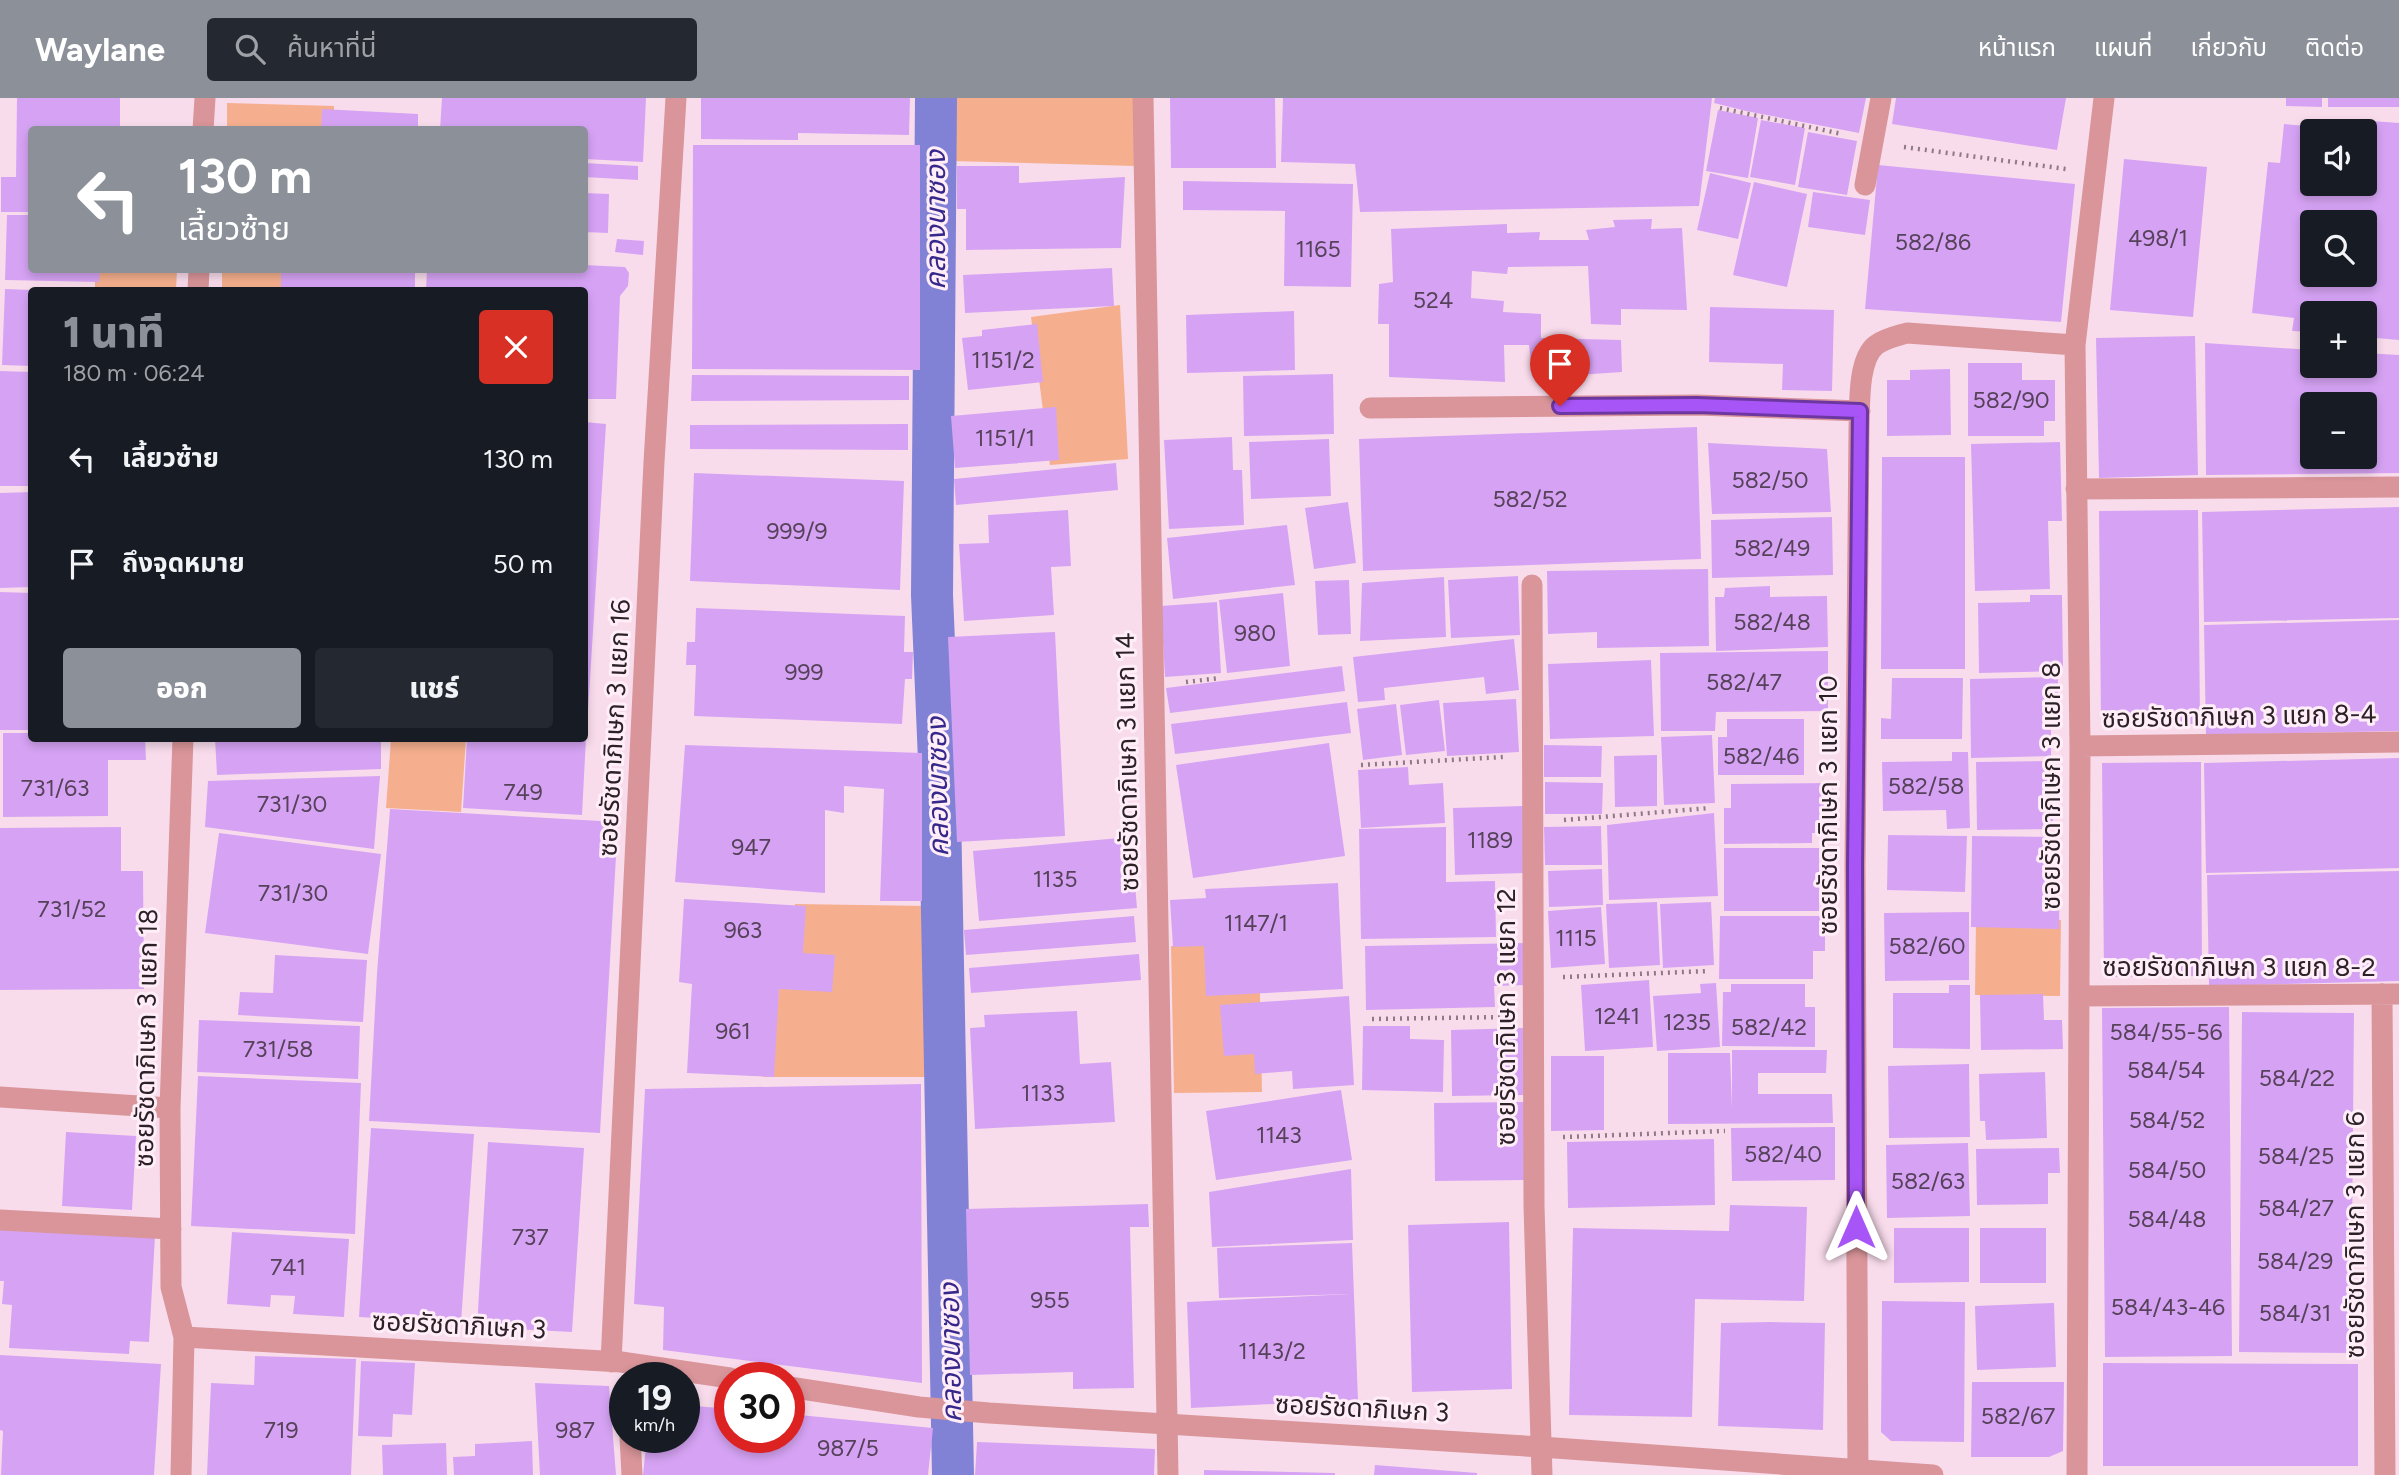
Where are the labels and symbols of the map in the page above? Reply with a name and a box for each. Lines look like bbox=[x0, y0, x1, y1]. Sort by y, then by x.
water label: คลองนาซอง bbox=[918, 148, 952, 290]
house number: 498/1 bbox=[2128, 224, 2188, 252]
house number: 582/86 bbox=[1895, 228, 1971, 256]
house number: 1165 bbox=[1295, 235, 1341, 263]
house number: 524 bbox=[1413, 286, 1453, 314]
pin bbox=[1530, 334, 1590, 406]
house number: 1151/2 bbox=[971, 346, 1035, 374]
house number: 582/90 bbox=[1973, 386, 2049, 414]
house number: 1151/1 bbox=[975, 424, 1035, 452]
house number: 582/50 bbox=[1731, 466, 1809, 494]
house number: 582/52 bbox=[1492, 485, 1568, 513]
house number: 999/9 bbox=[766, 517, 828, 545]
house number: 582/49 bbox=[1734, 534, 1810, 562]
street label: ซอยรัชดาภิเษก 3 แยก 16 bbox=[591, 599, 637, 857]
house number: 582/48 bbox=[1733, 608, 1811, 636]
house number: 980 bbox=[1234, 619, 1276, 647]
street label: ซอยรัชดาภิเษก 3 แยก 14 bbox=[1109, 632, 1145, 892]
house number: 999 bbox=[784, 658, 824, 686]
street label: ซอยรัชดาภิเษก 3 แยก 8 bbox=[2035, 662, 2067, 910]
house number: 582/47 bbox=[1706, 668, 1782, 696]
street label: ซอยรัชดาภิเษก 3 แยก 10 bbox=[1812, 675, 1844, 935]
street label: ซอยรัชดาภิเษก 3 แยก 8-4 bbox=[2101, 698, 2377, 734]
water label: คลองนาซอง bbox=[919, 715, 955, 857]
house number: 582/46 bbox=[1723, 742, 1799, 770]
house number: 582/58 bbox=[1888, 772, 1964, 800]
house number: 731/63 bbox=[21, 774, 89, 802]
house number: 749 bbox=[503, 778, 543, 806]
house number: 731/30 bbox=[257, 790, 327, 818]
house number: 1189 bbox=[1467, 826, 1513, 854]
house number: 947 bbox=[731, 833, 771, 861]
house number: 1135 bbox=[1033, 865, 1077, 893]
house number: 731/30 bbox=[258, 879, 328, 907]
street label: ซอยรัชดาภิเษก 3 แยก 12 bbox=[1490, 888, 1522, 1146]
house number: 731/52 bbox=[37, 895, 107, 923]
street label: ซอยรัชดาภิเษก 3 แยก 18 bbox=[128, 908, 164, 1168]
house number: 1147/1 bbox=[1224, 909, 1288, 937]
house number: 963 bbox=[724, 916, 762, 944]
house number: 1115 bbox=[1555, 924, 1597, 952]
house number: 582/60 bbox=[1889, 932, 1965, 960]
street label: ซอยรัชดาภิเษก 3 แยก 8-2 bbox=[2102, 951, 2376, 983]
house number: 1241 bbox=[1594, 1002, 1640, 1030]
house number: 1235 bbox=[1663, 1008, 1711, 1036]
house number: 582/42 bbox=[1731, 1013, 1807, 1041]
house number: 961 bbox=[715, 1017, 751, 1045]
house number: 584/55-56 bbox=[2110, 1018, 2222, 1046]
house number: 731/58 bbox=[243, 1035, 313, 1063]
house number: 584/54 bbox=[2127, 1056, 2205, 1084]
house number: 584/22 bbox=[2259, 1064, 2335, 1092]
house number: 1133 bbox=[1021, 1079, 1065, 1107]
house number: 584/52 bbox=[2129, 1106, 2205, 1134]
street label: ซอยรัชดาภิเษก 3 แยก 6 bbox=[2339, 1112, 2371, 1358]
house number: 1143 bbox=[1256, 1121, 1302, 1149]
house number: 582/40 bbox=[1744, 1140, 1822, 1168]
house number: 584/25 bbox=[2258, 1142, 2334, 1170]
house number: 584/50 bbox=[2128, 1156, 2206, 1184]
house number: 582/63 bbox=[1891, 1167, 1965, 1195]
position arrow bbox=[1819, 1190, 1893, 1264]
house number: 584/27 bbox=[2258, 1194, 2334, 1222]
house number: 584/48 bbox=[2128, 1205, 2206, 1233]
house number: 737 bbox=[511, 1223, 549, 1251]
house number: 584/29 bbox=[2257, 1247, 2333, 1275]
house number: 741 bbox=[270, 1253, 306, 1281]
water label: คลองนาซอง bbox=[932, 1281, 968, 1423]
house number: 955 bbox=[1030, 1286, 1070, 1314]
house number: 584/43-46 bbox=[2111, 1293, 2225, 1321]
house number: 584/31 bbox=[2259, 1299, 2331, 1327]
street label: ซอยรัชดาภิเษก 3 bbox=[371, 1304, 547, 1346]
house number: 1143/2 bbox=[1238, 1337, 1306, 1365]
speed limit sign: 30 bbox=[714, 1362, 805, 1453]
street label: ซอยรัชดาภิเษก 3 bbox=[1274, 1387, 1450, 1429]
house number: 582/67 bbox=[1981, 1402, 2055, 1430]
house number: 719 bbox=[264, 1416, 298, 1444]
house number: 987 bbox=[555, 1416, 595, 1444]
house number: 987/5 bbox=[817, 1434, 879, 1462]

